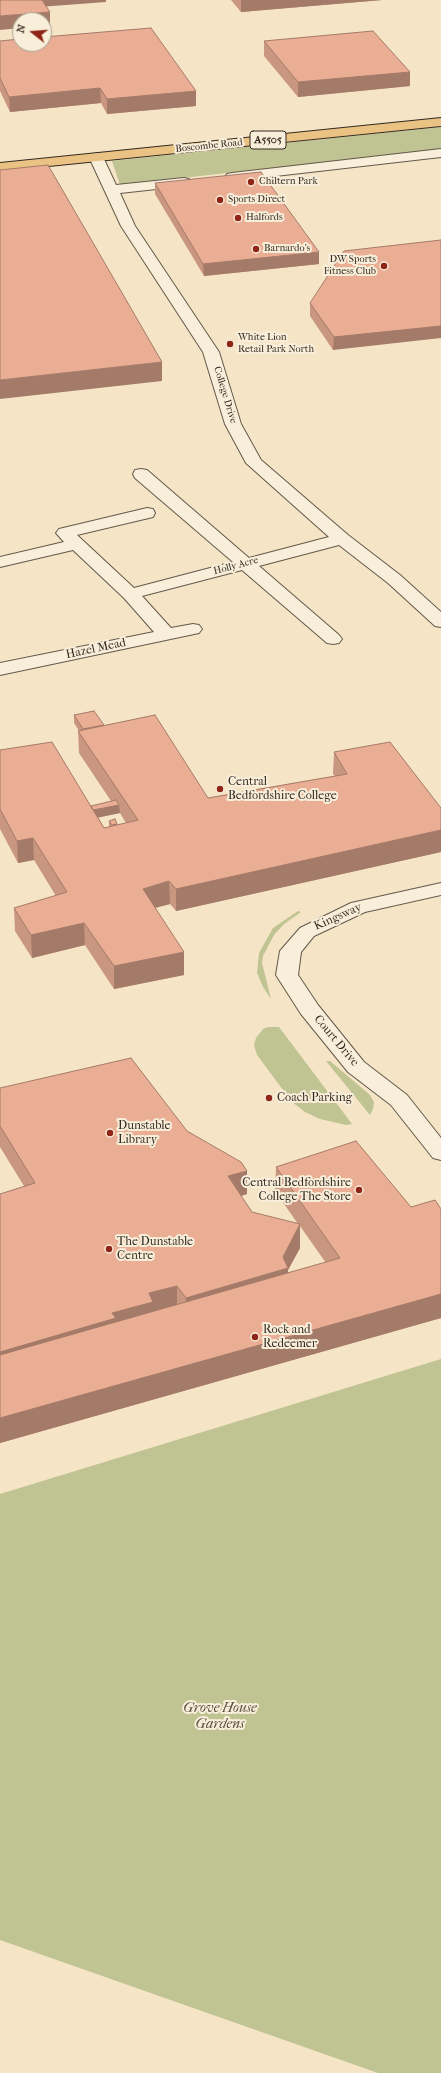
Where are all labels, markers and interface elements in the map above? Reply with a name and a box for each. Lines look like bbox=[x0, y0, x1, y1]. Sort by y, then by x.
north arrow bbox=[12, 12, 52, 52]
text: N bbox=[14, 23, 28, 35]
road number: A5505 bbox=[250, 131, 286, 149]
street label: Boscombe Road bbox=[175, 137, 243, 155]
place label: Chiltern Park bbox=[259, 176, 318, 188]
marker: Chiltern Park bbox=[246, 177, 256, 187]
place label: Sports Direct bbox=[228, 194, 285, 206]
marker: Sports Direct bbox=[215, 195, 225, 205]
place label: Halfords bbox=[246, 212, 283, 224]
marker: Halfords bbox=[233, 213, 243, 223]
place label: Barnardo's bbox=[264, 243, 310, 255]
marker: Barnardo's bbox=[251, 244, 261, 254]
place label: DW Sports Fitness Club bbox=[324, 254, 376, 278]
marker: DW Sports Fitness Club bbox=[379, 261, 389, 271]
place label: White Lion Retail Park North bbox=[238, 332, 314, 356]
marker: White Lion Retail Park North bbox=[225, 339, 235, 349]
street label: College Drive bbox=[211, 365, 239, 425]
street label: Holly Acre bbox=[212, 554, 260, 578]
street label: Hazel Mead bbox=[65, 636, 127, 662]
place label: Central Bedfordshire College bbox=[228, 775, 337, 803]
marker: Central Bedfordshire College bbox=[215, 784, 225, 794]
street label: Kingsway bbox=[312, 900, 364, 934]
street label: Court Drive bbox=[310, 1013, 362, 1069]
place label: Coach Parking bbox=[277, 1091, 352, 1105]
marker: Coach Parking bbox=[264, 1093, 274, 1103]
place label: Dunstable Library bbox=[118, 1119, 171, 1147]
marker: Dunstable Library bbox=[105, 1128, 115, 1138]
place label: Central Bedfordshire College The Store bbox=[242, 1176, 351, 1204]
marker: Central Bedfordshire College The Store bbox=[354, 1185, 364, 1195]
place label: The Dunstable Centre bbox=[117, 1235, 193, 1263]
marker: The Dunstable Centre bbox=[104, 1244, 114, 1254]
place label: Rock and Redeemer bbox=[263, 1323, 317, 1351]
marker: Rock and Redeemer bbox=[250, 1332, 260, 1342]
park label: Grove House Gardens bbox=[183, 1701, 257, 1734]

